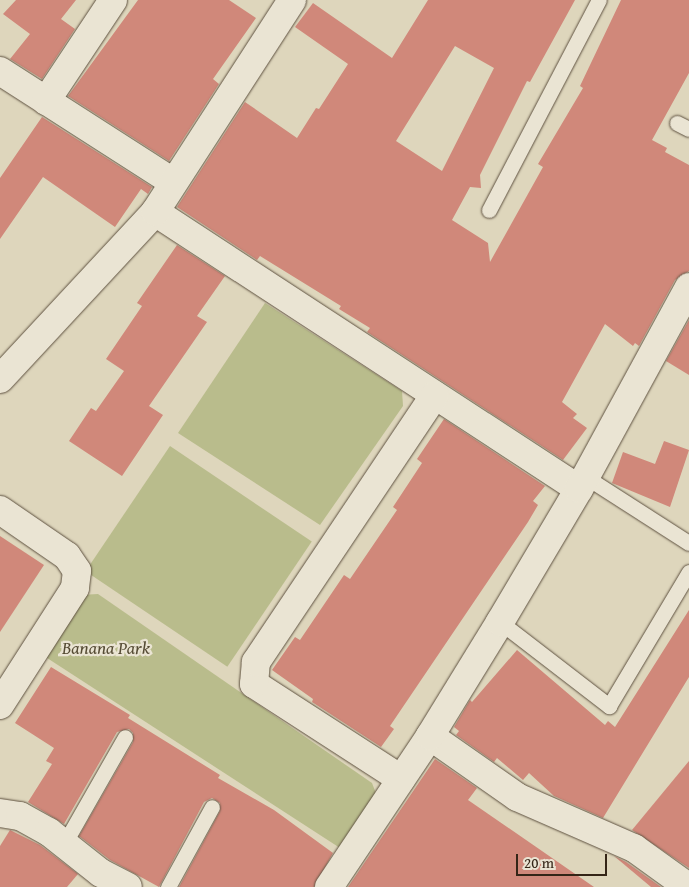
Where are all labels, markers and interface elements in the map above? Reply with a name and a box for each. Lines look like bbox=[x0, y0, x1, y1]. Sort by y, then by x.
park label: Banana Park bbox=[62, 637, 150, 659]
scale bar bbox=[519, 844, 610, 876]
text: 20 m bbox=[524, 852, 554, 873]

